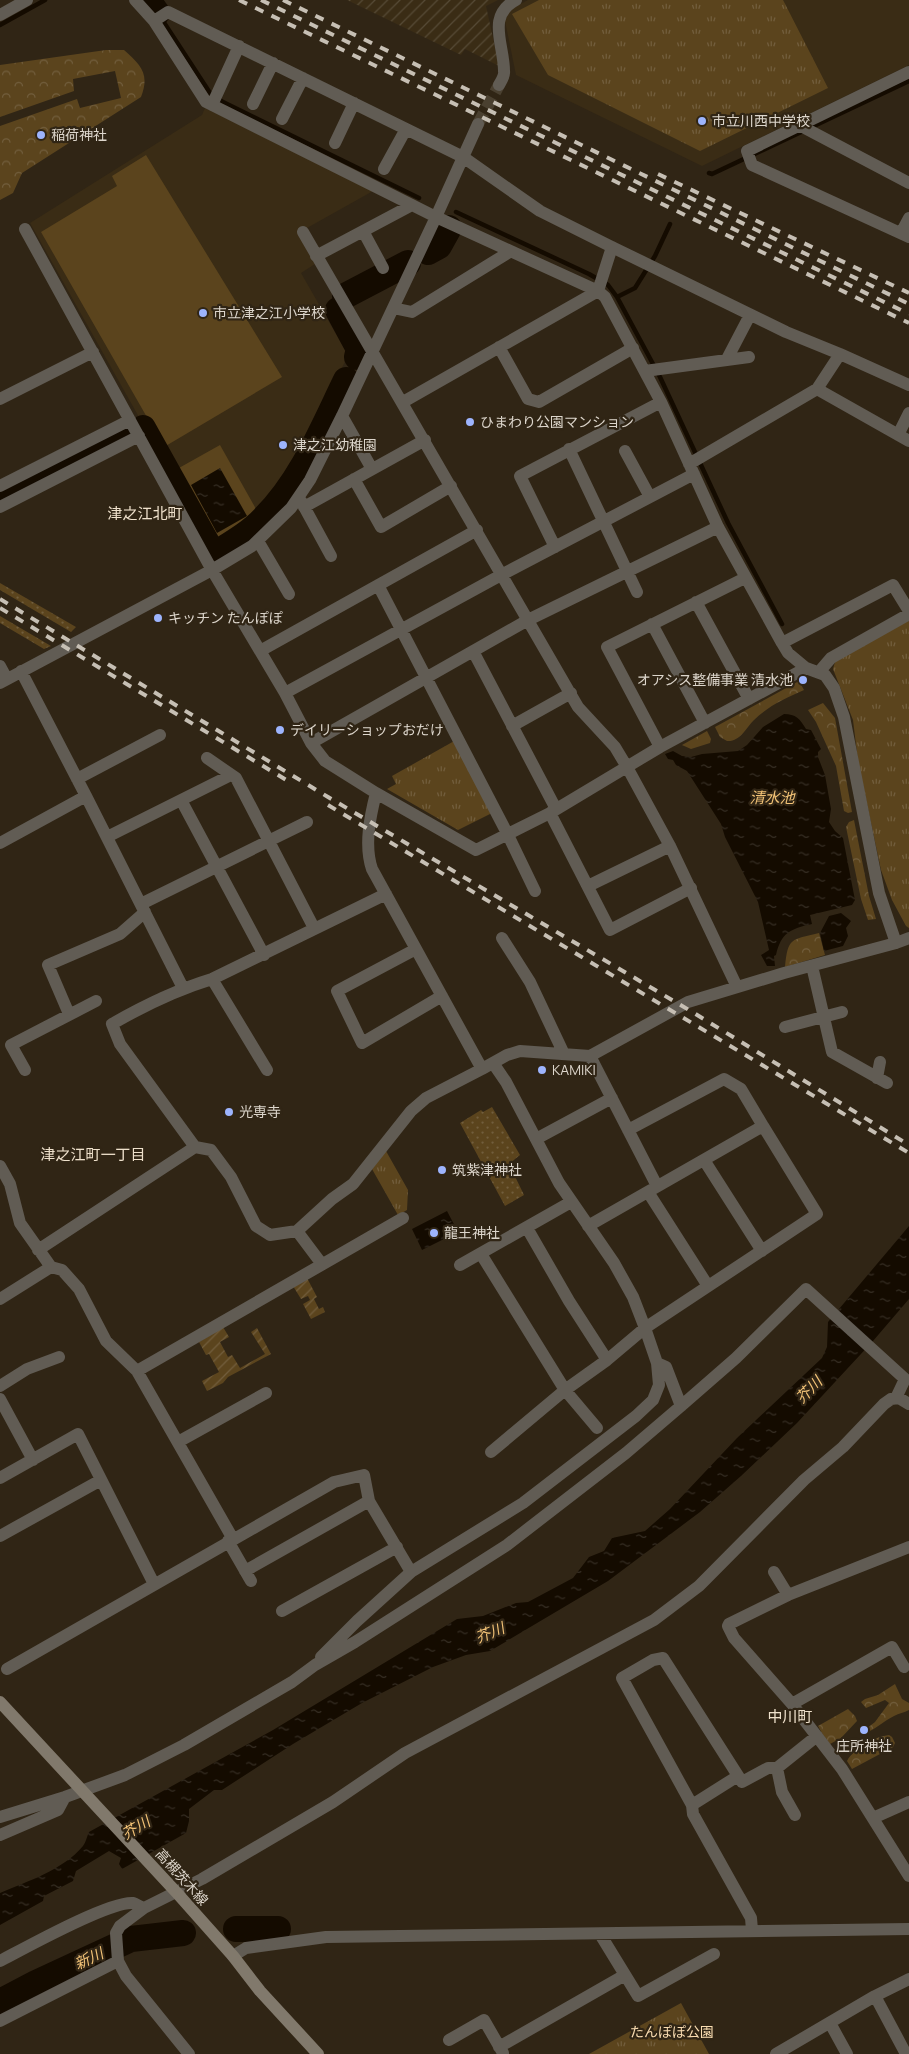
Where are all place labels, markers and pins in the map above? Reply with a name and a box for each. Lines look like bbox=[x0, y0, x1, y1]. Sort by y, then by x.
place label: 市立川西中学校 bbox=[712, 111, 810, 130]
marker: 市立川西中学校 bbox=[696, 115, 708, 127]
place label: 稲荷神社 bbox=[51, 125, 107, 144]
marker: 稲荷神社 bbox=[35, 129, 47, 141]
place label: 市立津之江小学校 bbox=[213, 303, 325, 322]
marker: 市立津之江小学校 bbox=[197, 307, 209, 319]
place label: ひまわり公園マンション bbox=[480, 412, 634, 431]
marker: ひまわり公園マンション bbox=[464, 416, 476, 428]
place label: 津之江幼稚園 bbox=[293, 435, 377, 454]
marker: 津之江幼稚園 bbox=[277, 439, 289, 451]
place label: キッチン たんぽぽ bbox=[168, 608, 283, 627]
marker: キッチン たんぽぽ bbox=[152, 612, 164, 624]
place label: オアシス整備事業 清水池 bbox=[637, 670, 793, 689]
marker: オアシス整備事業 清水池 bbox=[797, 674, 809, 686]
place label: デイリーショップおだけ bbox=[290, 720, 444, 739]
marker: デイリーショップおだけ bbox=[274, 724, 286, 736]
place label: KAMIKI bbox=[552, 1060, 596, 1079]
marker: KAMIKI bbox=[536, 1064, 548, 1076]
place label: 光専寺 bbox=[239, 1102, 281, 1121]
marker: 光専寺 bbox=[223, 1106, 235, 1118]
place label: 筑紫津神社 bbox=[452, 1160, 522, 1179]
marker: 筑紫津神社 bbox=[436, 1164, 448, 1176]
place label: 龍王神社 bbox=[444, 1223, 500, 1242]
marker: 龍王神社 bbox=[428, 1227, 440, 1239]
marker: 庄所神社 bbox=[858, 1724, 870, 1736]
place label: 庄所神社 bbox=[836, 1736, 892, 1755]

